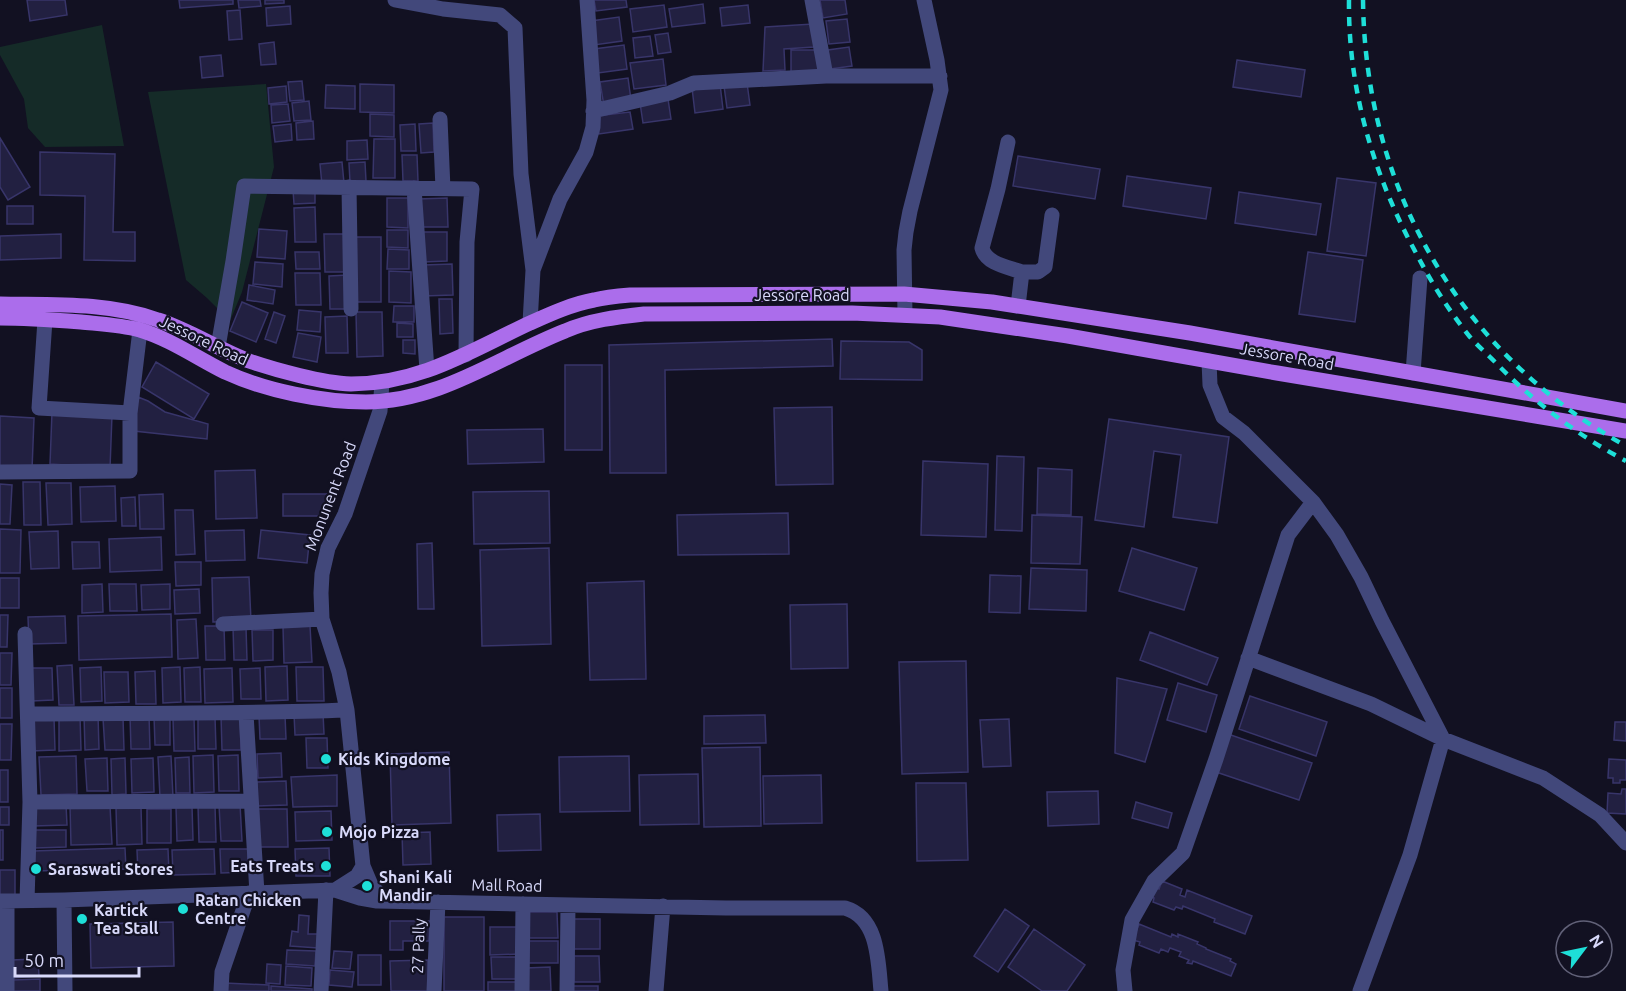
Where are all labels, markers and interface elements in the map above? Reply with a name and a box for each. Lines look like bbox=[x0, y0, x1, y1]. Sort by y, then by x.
street label: Jessore Road bbox=[754, 286, 850, 304]
street label: Jessore Road bbox=[157, 312, 251, 368]
street label: Jessore Road bbox=[1238, 339, 1336, 373]
street label: Monunent Road bbox=[301, 439, 359, 553]
place label: Kids Kingdome bbox=[338, 750, 451, 768]
marker: Kids Kingdome bbox=[319, 752, 333, 766]
place label: Mojo Pizza bbox=[339, 823, 420, 841]
marker: Mojo Pizza bbox=[320, 825, 334, 839]
place label: Eats Treats bbox=[230, 857, 314, 875]
marker: Eats Treats bbox=[319, 859, 333, 873]
place label: Saraswati Stores bbox=[48, 860, 173, 878]
marker: Saraswati Stores bbox=[29, 862, 43, 876]
place label: Shani Kali Mandir bbox=[379, 868, 452, 904]
street label: Mall Road bbox=[471, 875, 543, 895]
marker: Shani Kali Mandir bbox=[360, 879, 374, 893]
place label: Ratan Chicken Centre bbox=[195, 891, 301, 927]
place label: Kartick Tea Stall bbox=[94, 901, 158, 937]
marker: Ratan Chicken Centre bbox=[176, 902, 190, 916]
marker: Kartick Tea Stall bbox=[75, 912, 89, 926]
street label: 27 Pally bbox=[408, 918, 428, 974]
north arrow bbox=[1554, 919, 1614, 979]
text: N bbox=[1586, 931, 1608, 951]
scale bar bbox=[15, 940, 140, 978]
text: 50 m bbox=[24, 950, 64, 970]

